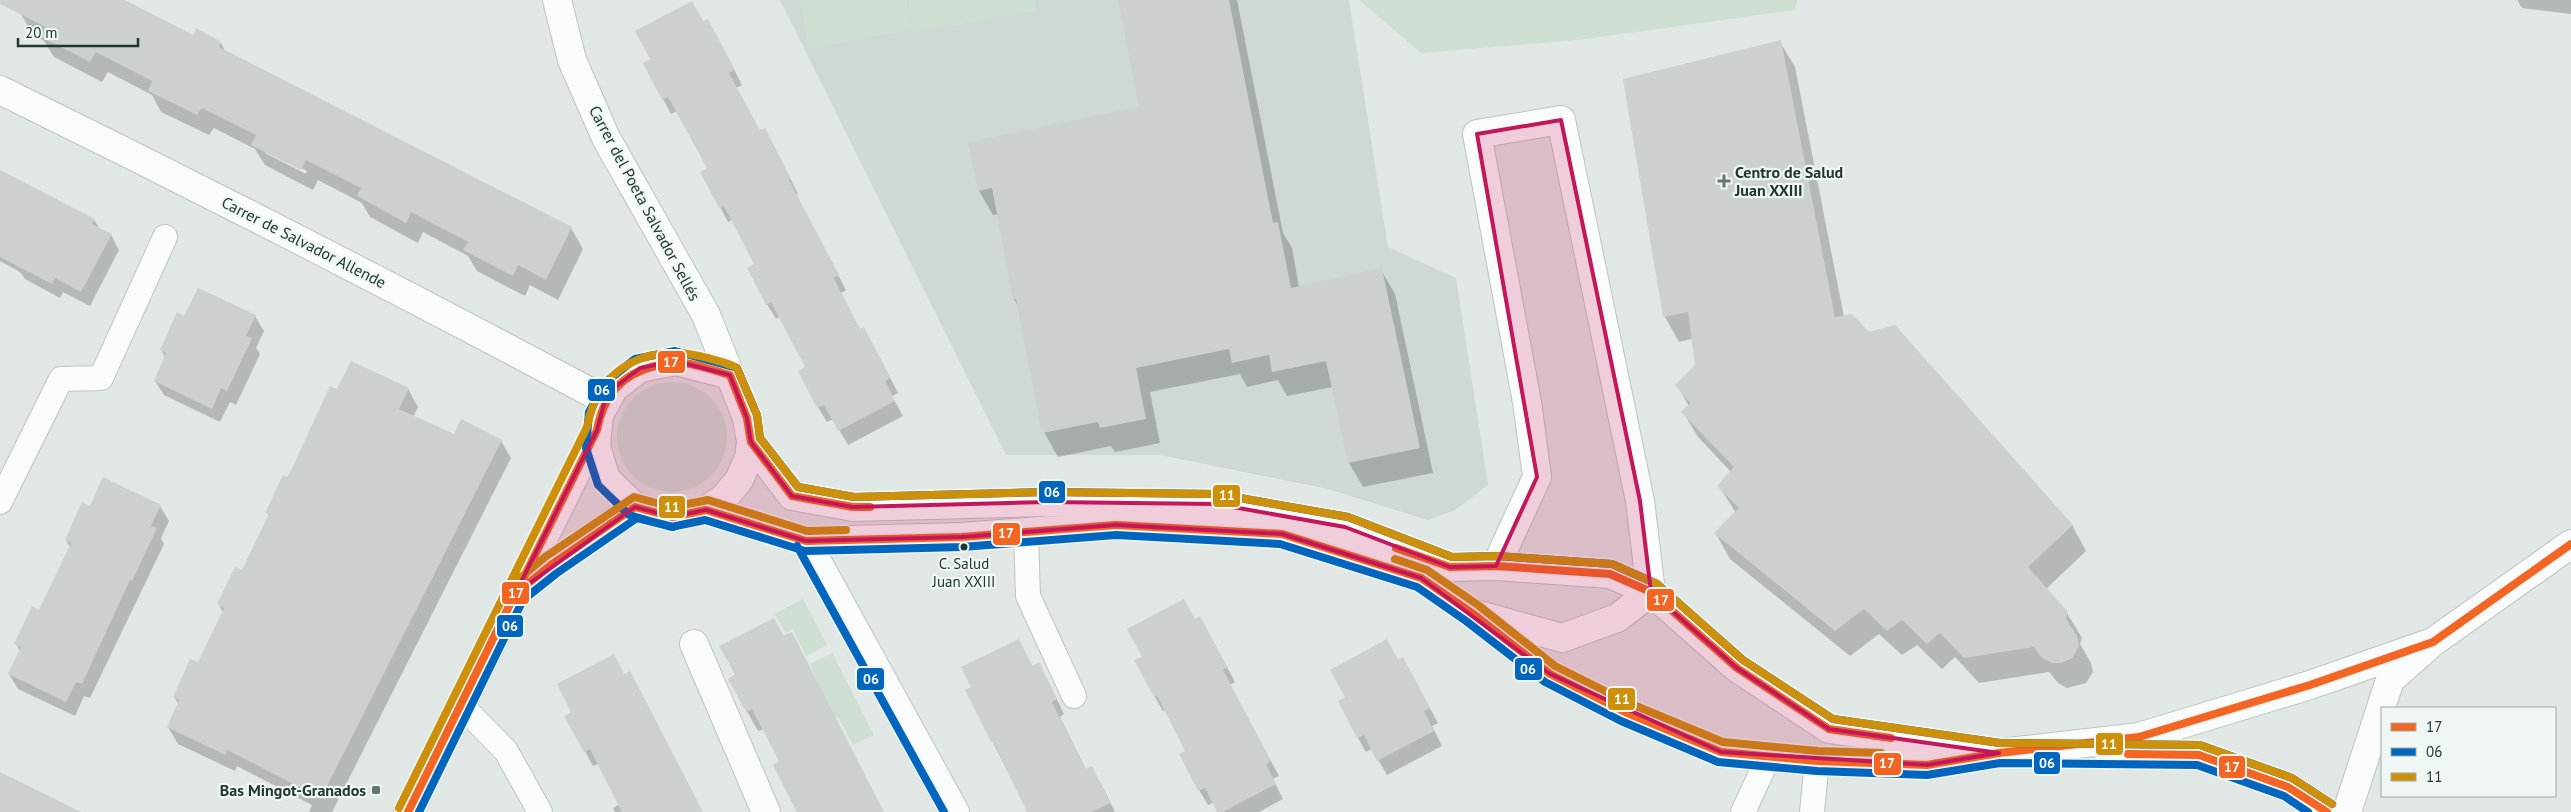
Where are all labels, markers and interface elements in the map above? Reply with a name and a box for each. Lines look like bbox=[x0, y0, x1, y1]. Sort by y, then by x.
scale bar bbox=[18, 15, 138, 47]
text: 20 m bbox=[25, 23, 58, 42]
street label: Carrer del Poeta Salvador Sellés bbox=[585, 102, 705, 304]
place label: Centro de Salud Juan XXIII bbox=[1734, 162, 1843, 200]
marker: Centro de Salud Juan XXIII bbox=[1717, 174, 1731, 188]
street label: Carrer de Salvador Allende bbox=[218, 192, 390, 292]
line badge: 17 bbox=[657, 350, 686, 374]
text: 17 bbox=[663, 353, 679, 371]
line badge: 06 bbox=[587, 378, 616, 402]
text: 06 bbox=[594, 381, 610, 399]
line badge: 06 bbox=[1038, 480, 1066, 504]
text: 06 bbox=[1044, 483, 1060, 501]
line badge: 11 bbox=[1212, 484, 1241, 508]
text: 11 bbox=[1219, 486, 1235, 504]
line badge: 11 bbox=[658, 495, 686, 519]
text: 11 bbox=[664, 498, 680, 516]
line badge: 17 bbox=[992, 522, 1021, 546]
text: 17 bbox=[998, 524, 1014, 542]
marker: C. Salud Juan XXIII bbox=[959, 542, 969, 552]
place label: C. Salud Juan XXIII bbox=[932, 554, 995, 591]
line badge: 17 bbox=[501, 581, 530, 605]
text: 17 bbox=[508, 584, 524, 602]
line badge: 17 bbox=[1646, 588, 1675, 612]
text: 17 bbox=[1653, 591, 1669, 609]
line badge: 06 bbox=[496, 614, 524, 638]
text: 06 bbox=[502, 617, 518, 635]
line badge: 06 bbox=[1514, 657, 1543, 681]
text: 06 bbox=[1520, 660, 1536, 678]
line badge: 06 bbox=[856, 667, 885, 691]
text: 06 bbox=[863, 670, 879, 688]
line badge: 11 bbox=[1607, 687, 1636, 711]
text: 11 bbox=[1614, 690, 1630, 708]
legend bbox=[2381, 707, 2556, 797]
text: 17 bbox=[2426, 717, 2442, 736]
line badge: 11 bbox=[2095, 732, 2124, 756]
text: 11 bbox=[2101, 735, 2117, 753]
text: 06 bbox=[2426, 742, 2442, 761]
line badge: 06 bbox=[2033, 751, 2061, 775]
line badge: 17 bbox=[1873, 752, 1902, 776]
text: 17 bbox=[1879, 754, 1895, 772]
text: 06 bbox=[2039, 754, 2055, 772]
line badge: 17 bbox=[2218, 755, 2246, 779]
text: 17 bbox=[2224, 758, 2240, 776]
text: 11 bbox=[2426, 767, 2442, 786]
place label: Bas Mingot-Granados bbox=[220, 780, 366, 800]
marker: Bas Mingot-Granados bbox=[370, 784, 382, 796]

